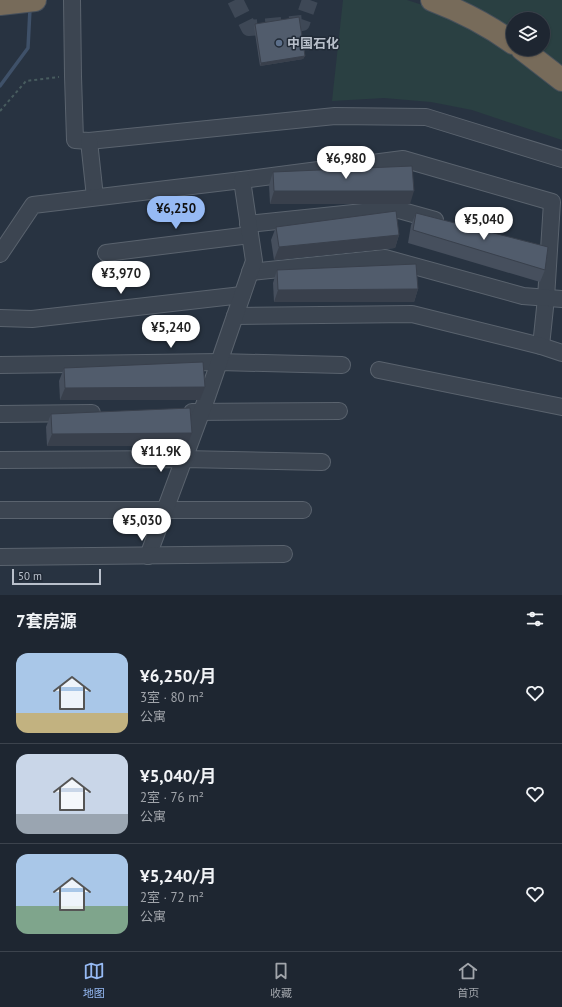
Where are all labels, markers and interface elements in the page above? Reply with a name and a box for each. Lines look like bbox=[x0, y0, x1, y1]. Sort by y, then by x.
map controls bbox=[506, 12, 550, 56]
button: layers bbox=[506, 12, 550, 56]
place label: 中国石化 bbox=[287, 35, 339, 52]
marker: 中国石化 bbox=[274, 38, 284, 48]
pin: ¥6,980 bbox=[313, 146, 379, 180]
text: ¥6,980 bbox=[326, 150, 366, 167]
pin: ¥6,250 bbox=[143, 196, 209, 230]
text: ¥6,250 bbox=[156, 200, 196, 217]
pin: ¥5,040 bbox=[451, 207, 517, 241]
text: ¥5,040 bbox=[464, 211, 504, 228]
pin: ¥3,970 bbox=[88, 261, 154, 295]
text: ¥3,970 bbox=[101, 265, 141, 282]
pin: ¥5,240 bbox=[138, 315, 204, 349]
text: ¥5,240 bbox=[151, 319, 191, 336]
pin: ¥11.9K bbox=[128, 439, 194, 473]
text: ¥11.9K bbox=[141, 443, 181, 460]
pin: ¥5,030 bbox=[109, 508, 175, 542]
text: ¥5,030 bbox=[122, 512, 162, 529]
scale bar bbox=[12, 567, 101, 586]
text: 50 m bbox=[18, 569, 42, 583]
icon: filters bbox=[524, 608, 546, 630]
text: 7套房源 bbox=[16, 610, 77, 632]
text: ¥6,250/月 bbox=[140, 665, 216, 687]
icon: home bbox=[48, 669, 96, 717]
icon: heart bbox=[524, 682, 546, 704]
text: 3室 · 80 m² bbox=[140, 689, 204, 706]
text: 公寓 bbox=[140, 708, 166, 725]
text: ¥5,040/月 bbox=[140, 765, 216, 787]
icon: home bbox=[48, 770, 96, 818]
icon: heart bbox=[524, 783, 546, 805]
text: 2室 · 76 m² bbox=[140, 789, 204, 806]
text: 公寓 bbox=[140, 808, 166, 825]
text: ¥5,240/月 bbox=[140, 865, 216, 887]
icon: home bbox=[48, 870, 96, 918]
icon: heart bbox=[524, 883, 546, 905]
text: 2室 · 72 m² bbox=[140, 889, 204, 906]
text: 公寓 bbox=[140, 908, 166, 925]
tab: 地图 bbox=[83, 960, 105, 1000]
tab: 收藏 bbox=[270, 960, 292, 1000]
tab: 首页 bbox=[457, 960, 479, 1000]

